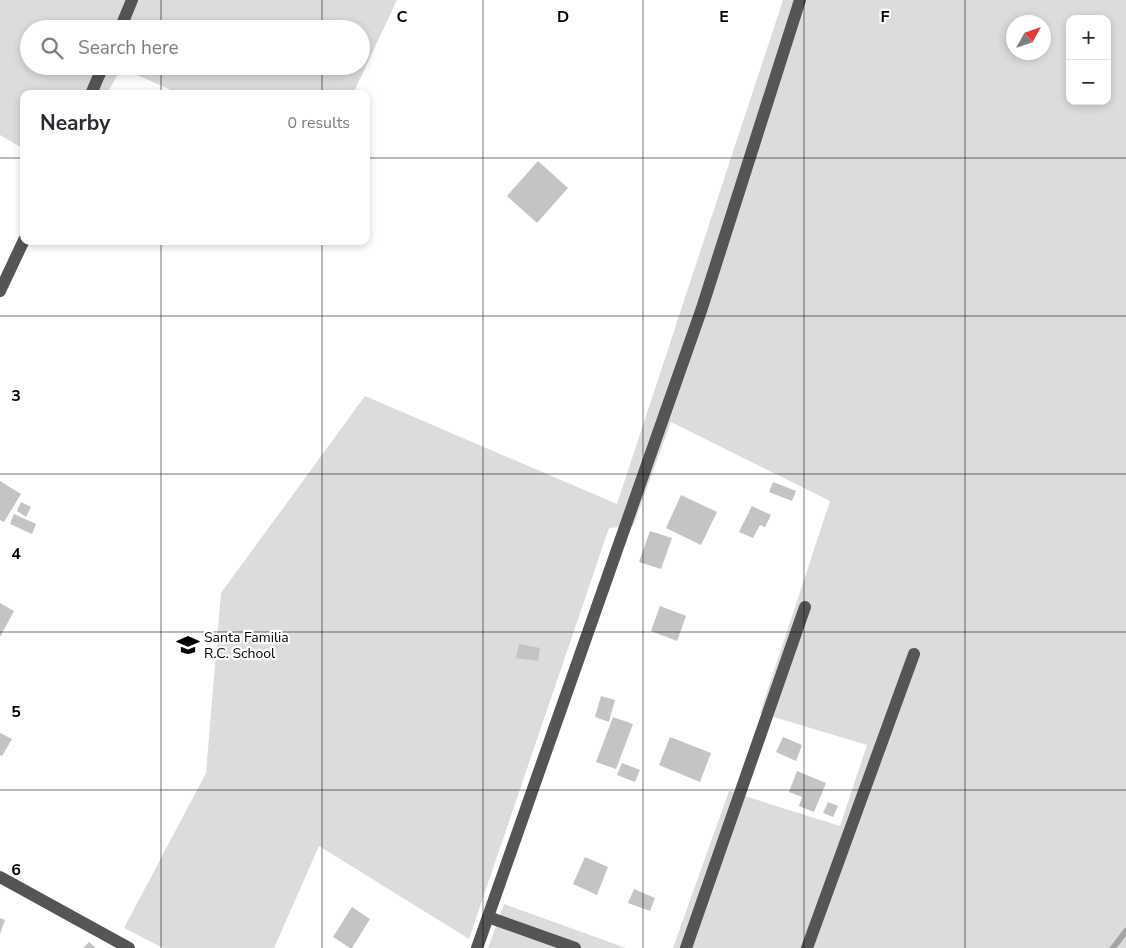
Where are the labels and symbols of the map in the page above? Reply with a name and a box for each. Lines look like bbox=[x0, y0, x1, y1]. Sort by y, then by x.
text: C bbox=[397, 6, 408, 28]
text: D bbox=[557, 6, 569, 28]
text: E bbox=[719, 6, 729, 28]
text: F bbox=[881, 6, 890, 28]
north arrow bbox=[1006, 15, 1051, 60]
text: 3 bbox=[11, 385, 21, 407]
text: 4 bbox=[11, 543, 21, 565]
place label: Santa Familia R.C. School bbox=[204, 628, 289, 663]
school or university icon: Santa Familia R.C. School bbox=[175, 632, 201, 658]
text: 5 bbox=[11, 701, 21, 723]
text: 6 bbox=[11, 859, 21, 881]

